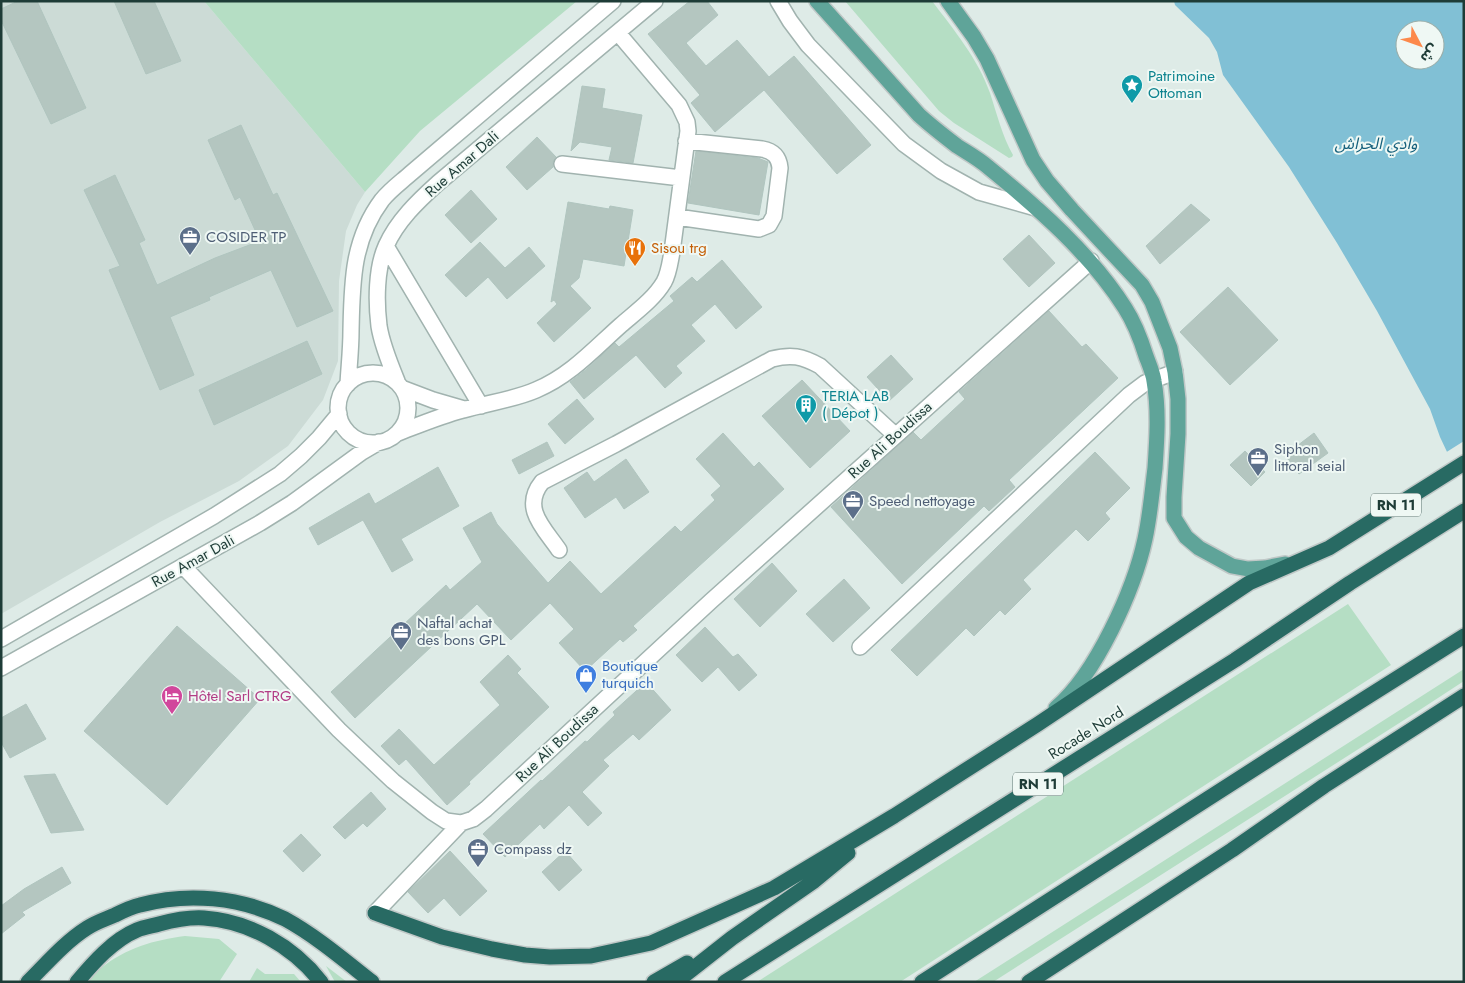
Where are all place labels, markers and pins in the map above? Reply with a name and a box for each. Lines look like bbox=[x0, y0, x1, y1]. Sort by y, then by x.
place label: Patrimoine Ottoman bbox=[1148, 65, 1215, 104]
place icon: Patrimoine Ottoman bbox=[1120, 73, 1144, 104]
office icon: COSIDER TP bbox=[178, 225, 202, 256]
place label: COSIDER TP bbox=[206, 226, 287, 248]
restaurant icon: Sisou trg bbox=[623, 236, 647, 267]
place label: Sisou trg bbox=[651, 237, 707, 259]
place label: TERIA LAB ( Dépot ) bbox=[822, 385, 889, 424]
building icon: TERIA LAB ( Dépot ) bbox=[794, 393, 818, 424]
place label: Siphon littoral seial bbox=[1274, 438, 1345, 477]
office icon: Siphon littoral seial bbox=[1246, 446, 1270, 477]
office icon: Speed nettoyage bbox=[841, 489, 865, 520]
place label: Speed nettoyage bbox=[869, 490, 975, 512]
place label: Naftal achat des bons GPL bbox=[417, 612, 506, 651]
office icon: Naftal achat des bons GPL bbox=[389, 620, 413, 651]
place label: Boutique turquich bbox=[602, 655, 658, 694]
shop icon: Boutique turquich bbox=[574, 663, 598, 694]
hotel icon: Hôtel Sarl CTRG bbox=[160, 684, 184, 715]
place label: Hôtel Sarl CTRG bbox=[188, 685, 292, 707]
office icon: Compass dz bbox=[466, 837, 490, 868]
place label: Compass dz bbox=[494, 838, 572, 860]

